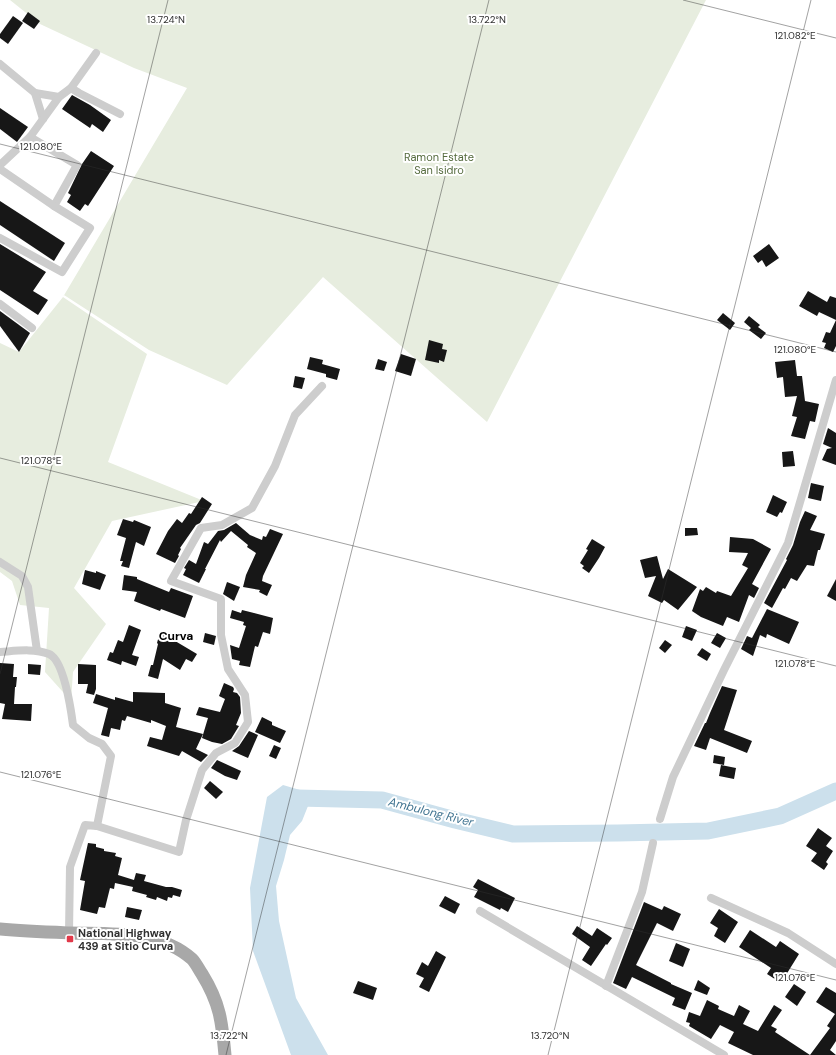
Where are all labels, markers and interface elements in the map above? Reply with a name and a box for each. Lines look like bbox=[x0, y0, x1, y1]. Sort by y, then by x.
text: 13.724°N bbox=[147, 13, 185, 26]
text: 13.722°N bbox=[468, 13, 506, 26]
text: 121.082°E bbox=[774, 29, 816, 42]
text: 121.080°E bbox=[20, 140, 63, 153]
park label: Ramon Estate San Isidro bbox=[404, 150, 474, 177]
text: 121.080°E bbox=[774, 343, 817, 356]
text: 121.078°E bbox=[21, 454, 62, 467]
district label: Curva bbox=[159, 628, 193, 644]
text: 121.078°E bbox=[775, 657, 816, 670]
text: 121.076°E bbox=[21, 768, 62, 781]
water label: Ambulong River bbox=[386, 793, 476, 830]
place label: National Highway 439 at Sitio Curva bbox=[78, 926, 173, 953]
marker: National Highway 439 at Sitio Curva bbox=[65, 934, 75, 944]
text: 121.076°E bbox=[775, 971, 816, 984]
text: 13.722°N bbox=[210, 1029, 248, 1042]
text: 13.720°N bbox=[531, 1029, 569, 1042]

